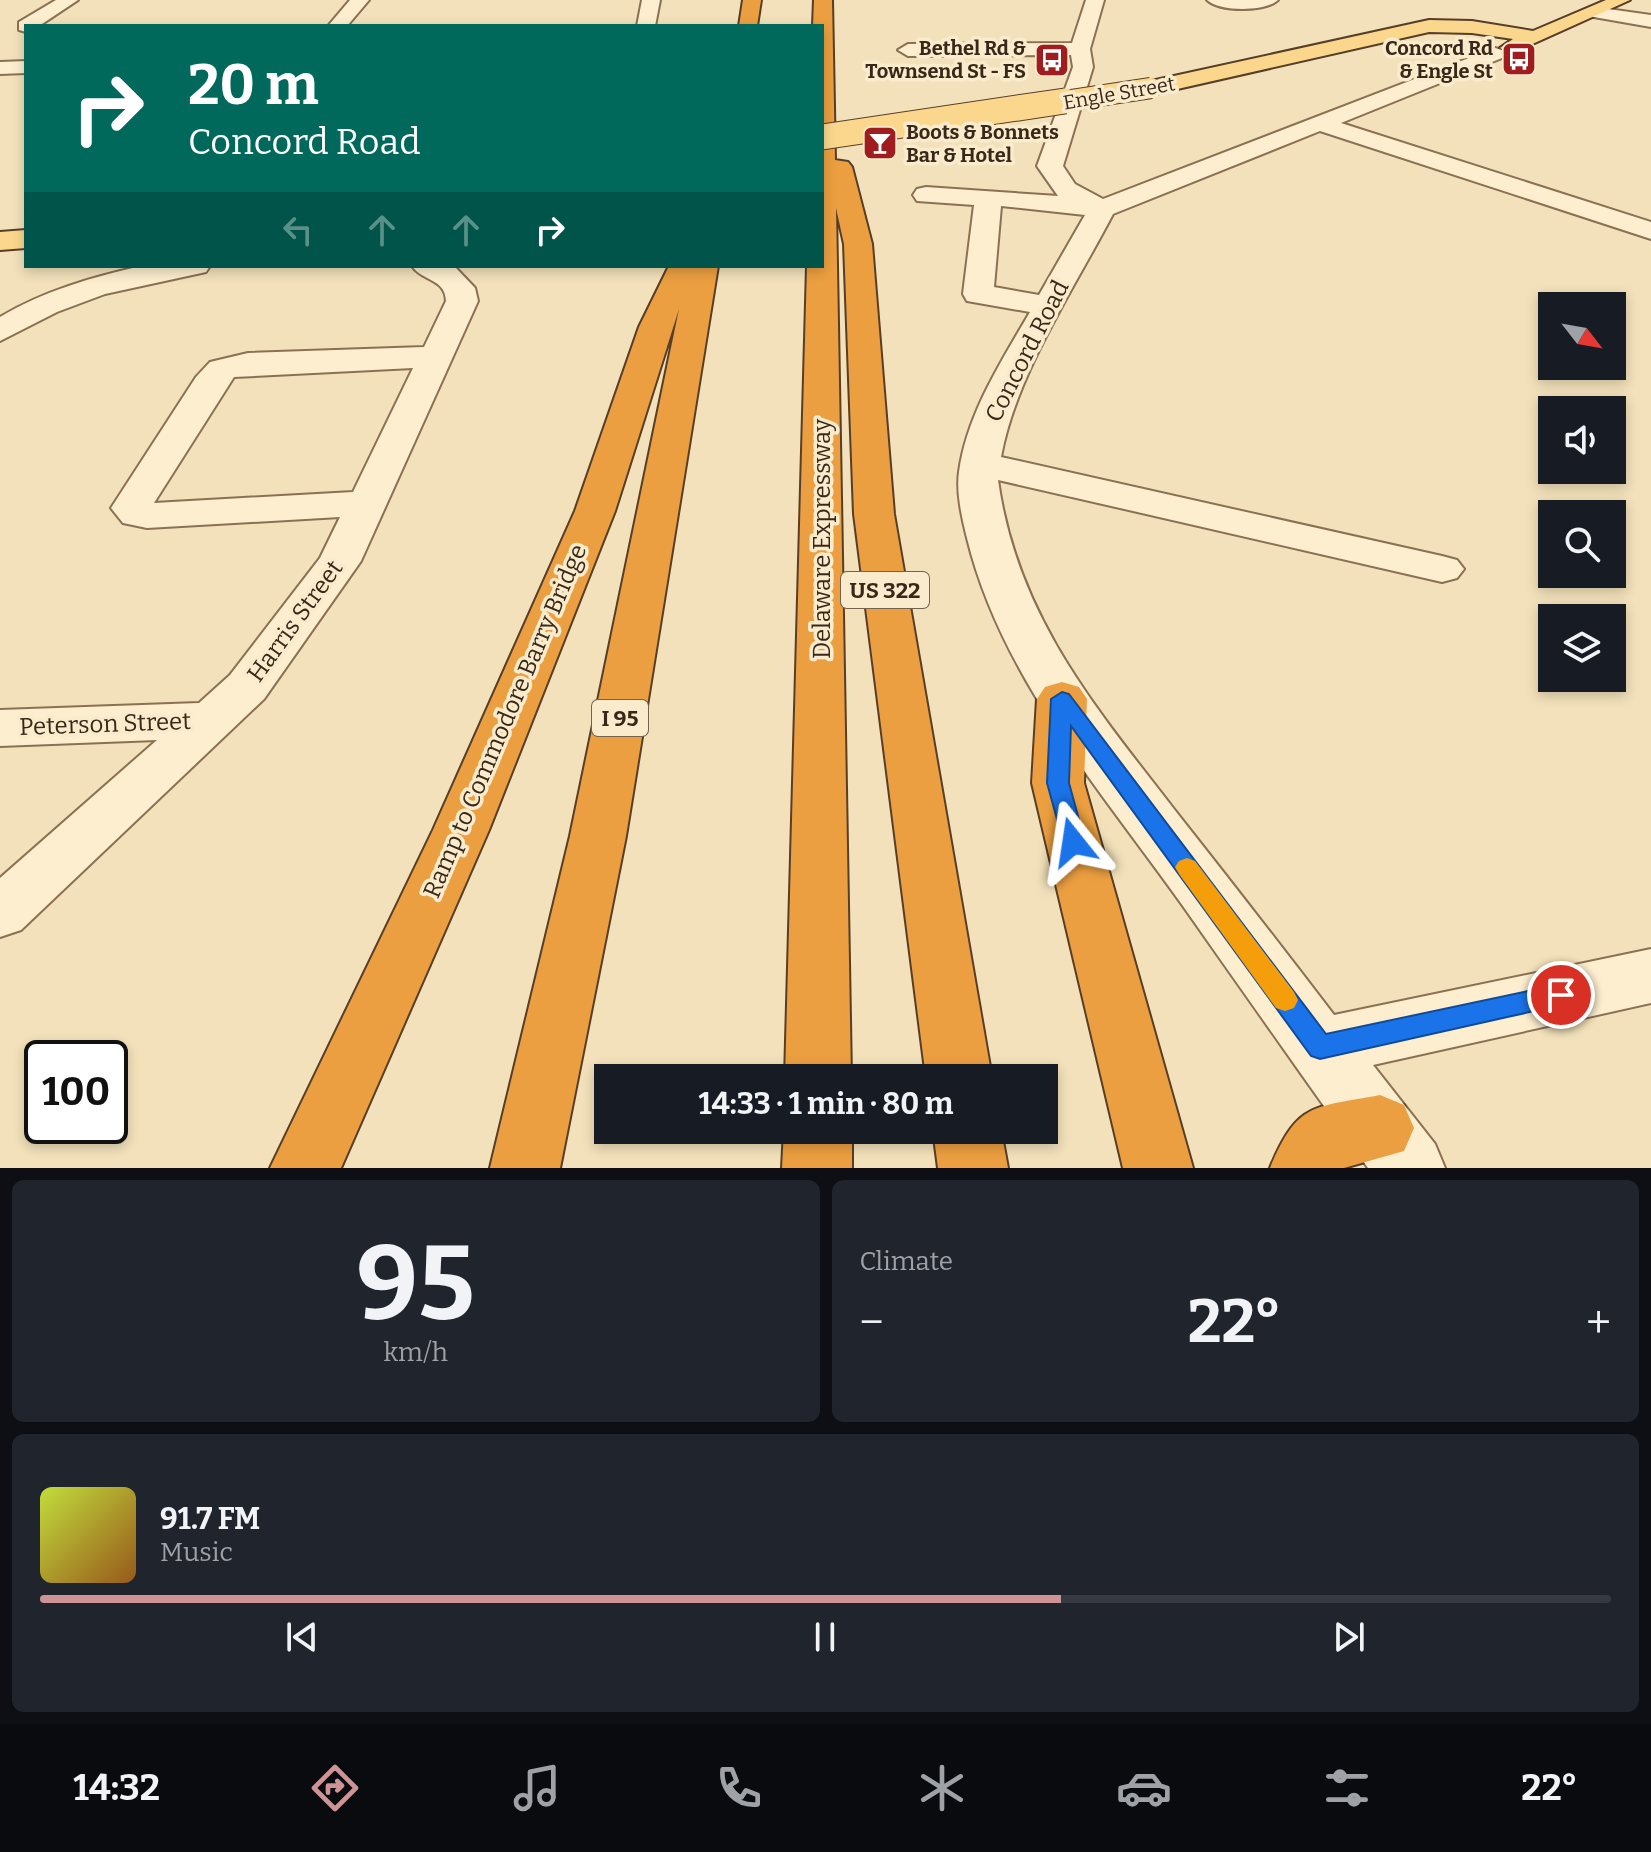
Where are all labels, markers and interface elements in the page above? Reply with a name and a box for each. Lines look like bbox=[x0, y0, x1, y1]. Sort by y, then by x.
place label: Bethel Rd & Townsend St - FS bbox=[865, 36, 1026, 83]
place label: Concord Rd & Engle St bbox=[1385, 36, 1493, 83]
bus stop icon: Concord Rd & Engle St bbox=[1500, 40, 1538, 78]
bus stop icon: Bethel Rd & Townsend St - FS bbox=[1033, 41, 1071, 79]
text: 20 m bbox=[188, 52, 319, 119]
icon: right bbox=[56, 56, 160, 160]
street label: Engle Street bbox=[1061, 71, 1177, 115]
text: Concord Road bbox=[188, 120, 421, 164]
place label: Boots & Bonnets Bar & Hotel bbox=[906, 120, 1059, 167]
bar icon: Boots & Bonnets Bar & Hotel bbox=[861, 124, 899, 162]
icon: left bbox=[276, 208, 320, 252]
icon: ahead bbox=[360, 208, 404, 252]
icon: ahead bbox=[444, 208, 488, 252]
icon: right bbox=[528, 208, 572, 252]
street label: Concord Road bbox=[979, 276, 1075, 426]
north arrow bbox=[1538, 292, 1626, 380]
map controls bbox=[1538, 292, 1626, 692]
button: sound bbox=[1538, 396, 1626, 484]
street label: Delaware Expressway bbox=[808, 419, 836, 659]
button: search bbox=[1538, 500, 1626, 588]
street label: Ramp to Commodore Barry Bridge bbox=[418, 540, 592, 902]
street label: Harris Street bbox=[241, 554, 349, 687]
road number: US 322 bbox=[841, 572, 929, 608]
button: layers bbox=[1538, 604, 1626, 692]
road number: I 95 bbox=[592, 700, 648, 736]
street label: Peterson Street bbox=[19, 707, 192, 741]
position arrow bbox=[1031, 800, 1115, 884]
pin bbox=[1527, 961, 1595, 1029]
icon: arrive bbox=[1539, 973, 1583, 1017]
speed limit sign: 100 bbox=[24, 1040, 128, 1144]
text: 14:33 · 1 min · 80 m bbox=[699, 1086, 953, 1122]
text: 95 bbox=[357, 1222, 475, 1347]
text: Climate bbox=[860, 1246, 953, 1277]
text: 22° bbox=[1188, 1286, 1282, 1358]
text: − bbox=[860, 1296, 884, 1349]
text: + bbox=[1586, 1296, 1611, 1349]
text: km/h bbox=[384, 1337, 448, 1368]
text: 91.7 FM bbox=[160, 1501, 260, 1537]
text: Music bbox=[160, 1537, 233, 1568]
icon: previous bbox=[280, 1615, 324, 1659]
icon: pause bbox=[803, 1615, 847, 1659]
icon: next bbox=[1327, 1615, 1371, 1659]
icon: directions bbox=[307, 1760, 363, 1816]
icon: music bbox=[509, 1760, 565, 1816]
icon: phone bbox=[711, 1760, 767, 1816]
icon: climate bbox=[914, 1760, 970, 1816]
icon: car bbox=[1116, 1760, 1172, 1816]
icon: filters bbox=[1319, 1760, 1375, 1816]
text: 14:32 bbox=[73, 1766, 160, 1810]
text: 22° bbox=[1521, 1766, 1578, 1810]

